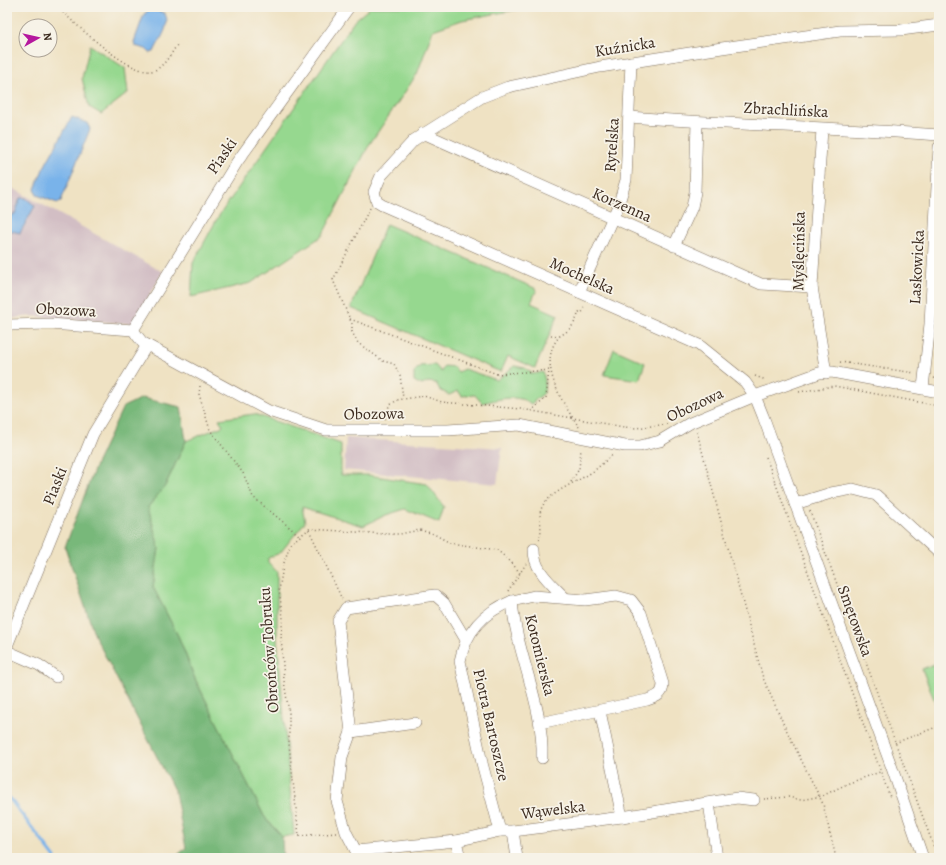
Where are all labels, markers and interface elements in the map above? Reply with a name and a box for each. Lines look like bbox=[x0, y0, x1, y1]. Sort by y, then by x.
north arrow bbox=[18, 18, 58, 58]
street label: Kuźnicka bbox=[593, 31, 657, 63]
text: N bbox=[39, 32, 55, 42]
street label: Zbrachlińska bbox=[743, 97, 830, 123]
street label: Rytelska bbox=[599, 117, 625, 173]
street label: Piaski bbox=[202, 133, 242, 179]
street label: Korzenna bbox=[589, 182, 656, 228]
street label: Myślęcińska bbox=[787, 210, 811, 291]
street label: Laskowicka bbox=[904, 228, 930, 305]
street label: Mochelska bbox=[546, 252, 619, 300]
street label: Obozowa bbox=[35, 297, 97, 323]
street label: Obozowa bbox=[663, 382, 728, 428]
street label: Obozowa bbox=[343, 402, 405, 426]
street label: Piaski bbox=[37, 464, 73, 508]
street label: Smętowska bbox=[832, 582, 878, 660]
street label: Obrońców Tobruku bbox=[254, 586, 284, 714]
street label: Kotomierska bbox=[519, 612, 561, 699]
street label: Piotra Bartoszcze bbox=[467, 667, 515, 783]
street label: Wąwelska bbox=[519, 795, 587, 825]

